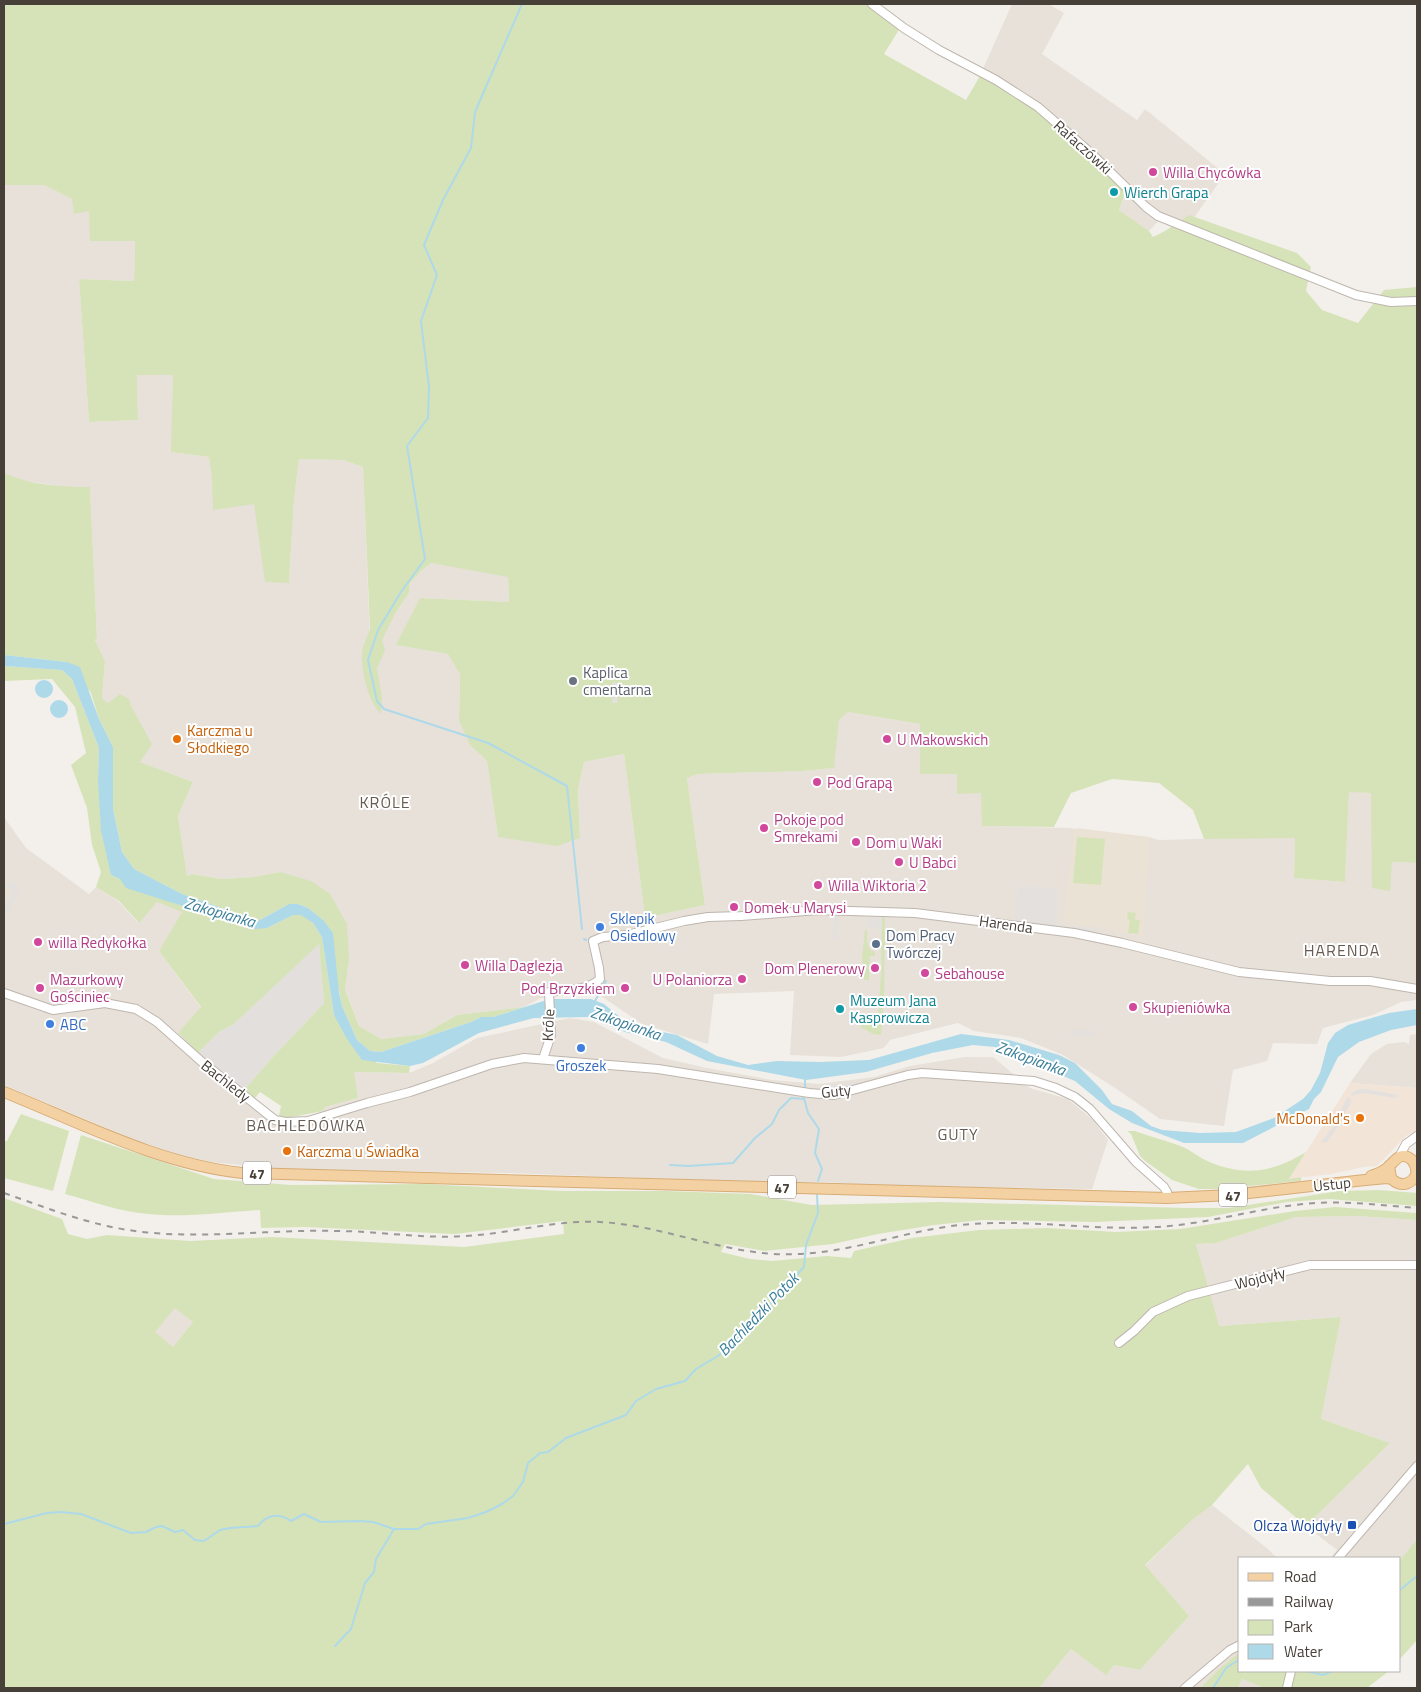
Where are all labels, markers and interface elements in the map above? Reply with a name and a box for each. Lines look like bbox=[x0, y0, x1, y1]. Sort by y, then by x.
street label: Rafaczówki bbox=[1048, 114, 1118, 180]
place label: Willa Chycówka bbox=[1163, 161, 1261, 184]
marker: Willa Chycówka bbox=[1147, 166, 1159, 178]
place label: Wierch Grapa bbox=[1124, 181, 1209, 204]
marker: Wierch Grapa bbox=[1108, 186, 1120, 198]
place label: Kaplica cmentarna bbox=[583, 661, 652, 701]
marker: Kaplica cmentarna bbox=[567, 675, 579, 687]
place label: Karczma u Słodkiego bbox=[187, 719, 253, 759]
place label: U Makowskich bbox=[897, 728, 988, 751]
marker: Karczma u Słodkiego bbox=[171, 733, 183, 745]
marker: U Makowskich bbox=[881, 733, 893, 745]
place label: Pod Grapą bbox=[827, 771, 893, 794]
marker: Pod Grapą bbox=[811, 776, 823, 788]
district label: KRÓLE bbox=[359, 790, 411, 814]
place label: Pokoje pod Smrekami bbox=[774, 808, 844, 848]
marker: Pokoje pod Smrekami bbox=[758, 822, 770, 834]
place label: Dom u Waki bbox=[866, 831, 942, 854]
marker: Dom u Waki bbox=[850, 836, 862, 848]
place label: U Babci bbox=[909, 851, 956, 874]
marker: U Babci bbox=[893, 856, 905, 868]
place label: Willa Wiktoria 2 bbox=[828, 874, 927, 897]
marker: Willa Wiktoria 2 bbox=[812, 879, 824, 891]
water label: Zakopianka bbox=[182, 890, 259, 934]
place label: Domek u Marysi bbox=[744, 896, 846, 919]
marker: Domek u Marysi bbox=[728, 901, 740, 913]
place label: Sklepik Osiedlowy bbox=[610, 907, 676, 947]
street label: Harenda bbox=[978, 909, 1035, 939]
marker: Sklepik Osiedlowy bbox=[594, 921, 606, 933]
place label: Dom Pracy Twórczej bbox=[886, 924, 955, 964]
place label: willa Redykołka bbox=[48, 931, 147, 954]
marker: willa Redykołka bbox=[32, 936, 44, 948]
marker: Dom Pracy Twórczej bbox=[870, 938, 882, 950]
district label: HARENDA bbox=[1304, 938, 1380, 962]
place label: Willa Daglezja bbox=[475, 954, 563, 977]
place label: Dom Plenerowy bbox=[764, 957, 865, 980]
marker: Willa Daglezja bbox=[459, 959, 471, 971]
marker: Dom Plenerowy bbox=[869, 962, 881, 974]
place label: Sebahouse bbox=[935, 962, 1005, 985]
marker: Sebahouse bbox=[919, 967, 931, 979]
place label: Mazurkowy Gościniec bbox=[50, 968, 124, 1008]
place label: U Polaniorza bbox=[653, 968, 732, 991]
marker: U Polaniorza bbox=[736, 973, 748, 985]
place label: Pod Brzyzkiem bbox=[521, 977, 615, 1000]
marker: Mazurkowy Gościniec bbox=[34, 982, 46, 994]
marker: Pod Brzyzkiem bbox=[619, 982, 631, 994]
place label: Muzeum Jana Kasprowicza bbox=[850, 989, 937, 1029]
place label: Skupieniówka bbox=[1143, 996, 1231, 1019]
water label: Zakopianka bbox=[588, 1000, 665, 1047]
marker: Skupieniówka bbox=[1127, 1001, 1139, 1013]
marker: Muzeum Jana Kasprowicza bbox=[834, 1003, 846, 1015]
street label: Króle bbox=[536, 1008, 560, 1042]
place label: ABC bbox=[60, 1013, 86, 1036]
marker: ABC bbox=[44, 1018, 56, 1030]
water label: Zakopianka bbox=[993, 1034, 1070, 1082]
marker: Groszek bbox=[575, 1042, 587, 1054]
street label: Bachledy bbox=[196, 1054, 256, 1108]
place label: Groszek bbox=[556, 1054, 606, 1077]
street label: Guty bbox=[820, 1078, 852, 1104]
place label: McDonald's bbox=[1276, 1107, 1350, 1130]
marker: McDonald's bbox=[1354, 1112, 1366, 1124]
district label: BACHLEDÓWKA bbox=[246, 1113, 366, 1137]
district label: GUTY bbox=[937, 1122, 979, 1146]
place label: Karczma u Świadka bbox=[297, 1140, 419, 1163]
marker: Karczma u Świadka bbox=[281, 1145, 293, 1157]
road number: 47 bbox=[243, 1162, 271, 1184]
street label: Ustup bbox=[1312, 1171, 1352, 1197]
road number: 47 bbox=[768, 1176, 796, 1198]
road number: 47 bbox=[1219, 1184, 1247, 1206]
street label: Wojdyły bbox=[1232, 1261, 1288, 1295]
water label: Bachledzki Potok bbox=[712, 1266, 805, 1361]
place label: Olcza Wojdyły bbox=[1253, 1514, 1342, 1537]
marker: Olcza Wojdyły bbox=[1346, 1519, 1358, 1531]
legend bbox=[1238, 1557, 1401, 1672]
text: Road bbox=[1284, 1565, 1316, 1588]
text: Railway bbox=[1284, 1590, 1334, 1613]
text: Park bbox=[1284, 1615, 1313, 1638]
text: Water bbox=[1284, 1640, 1323, 1663]

